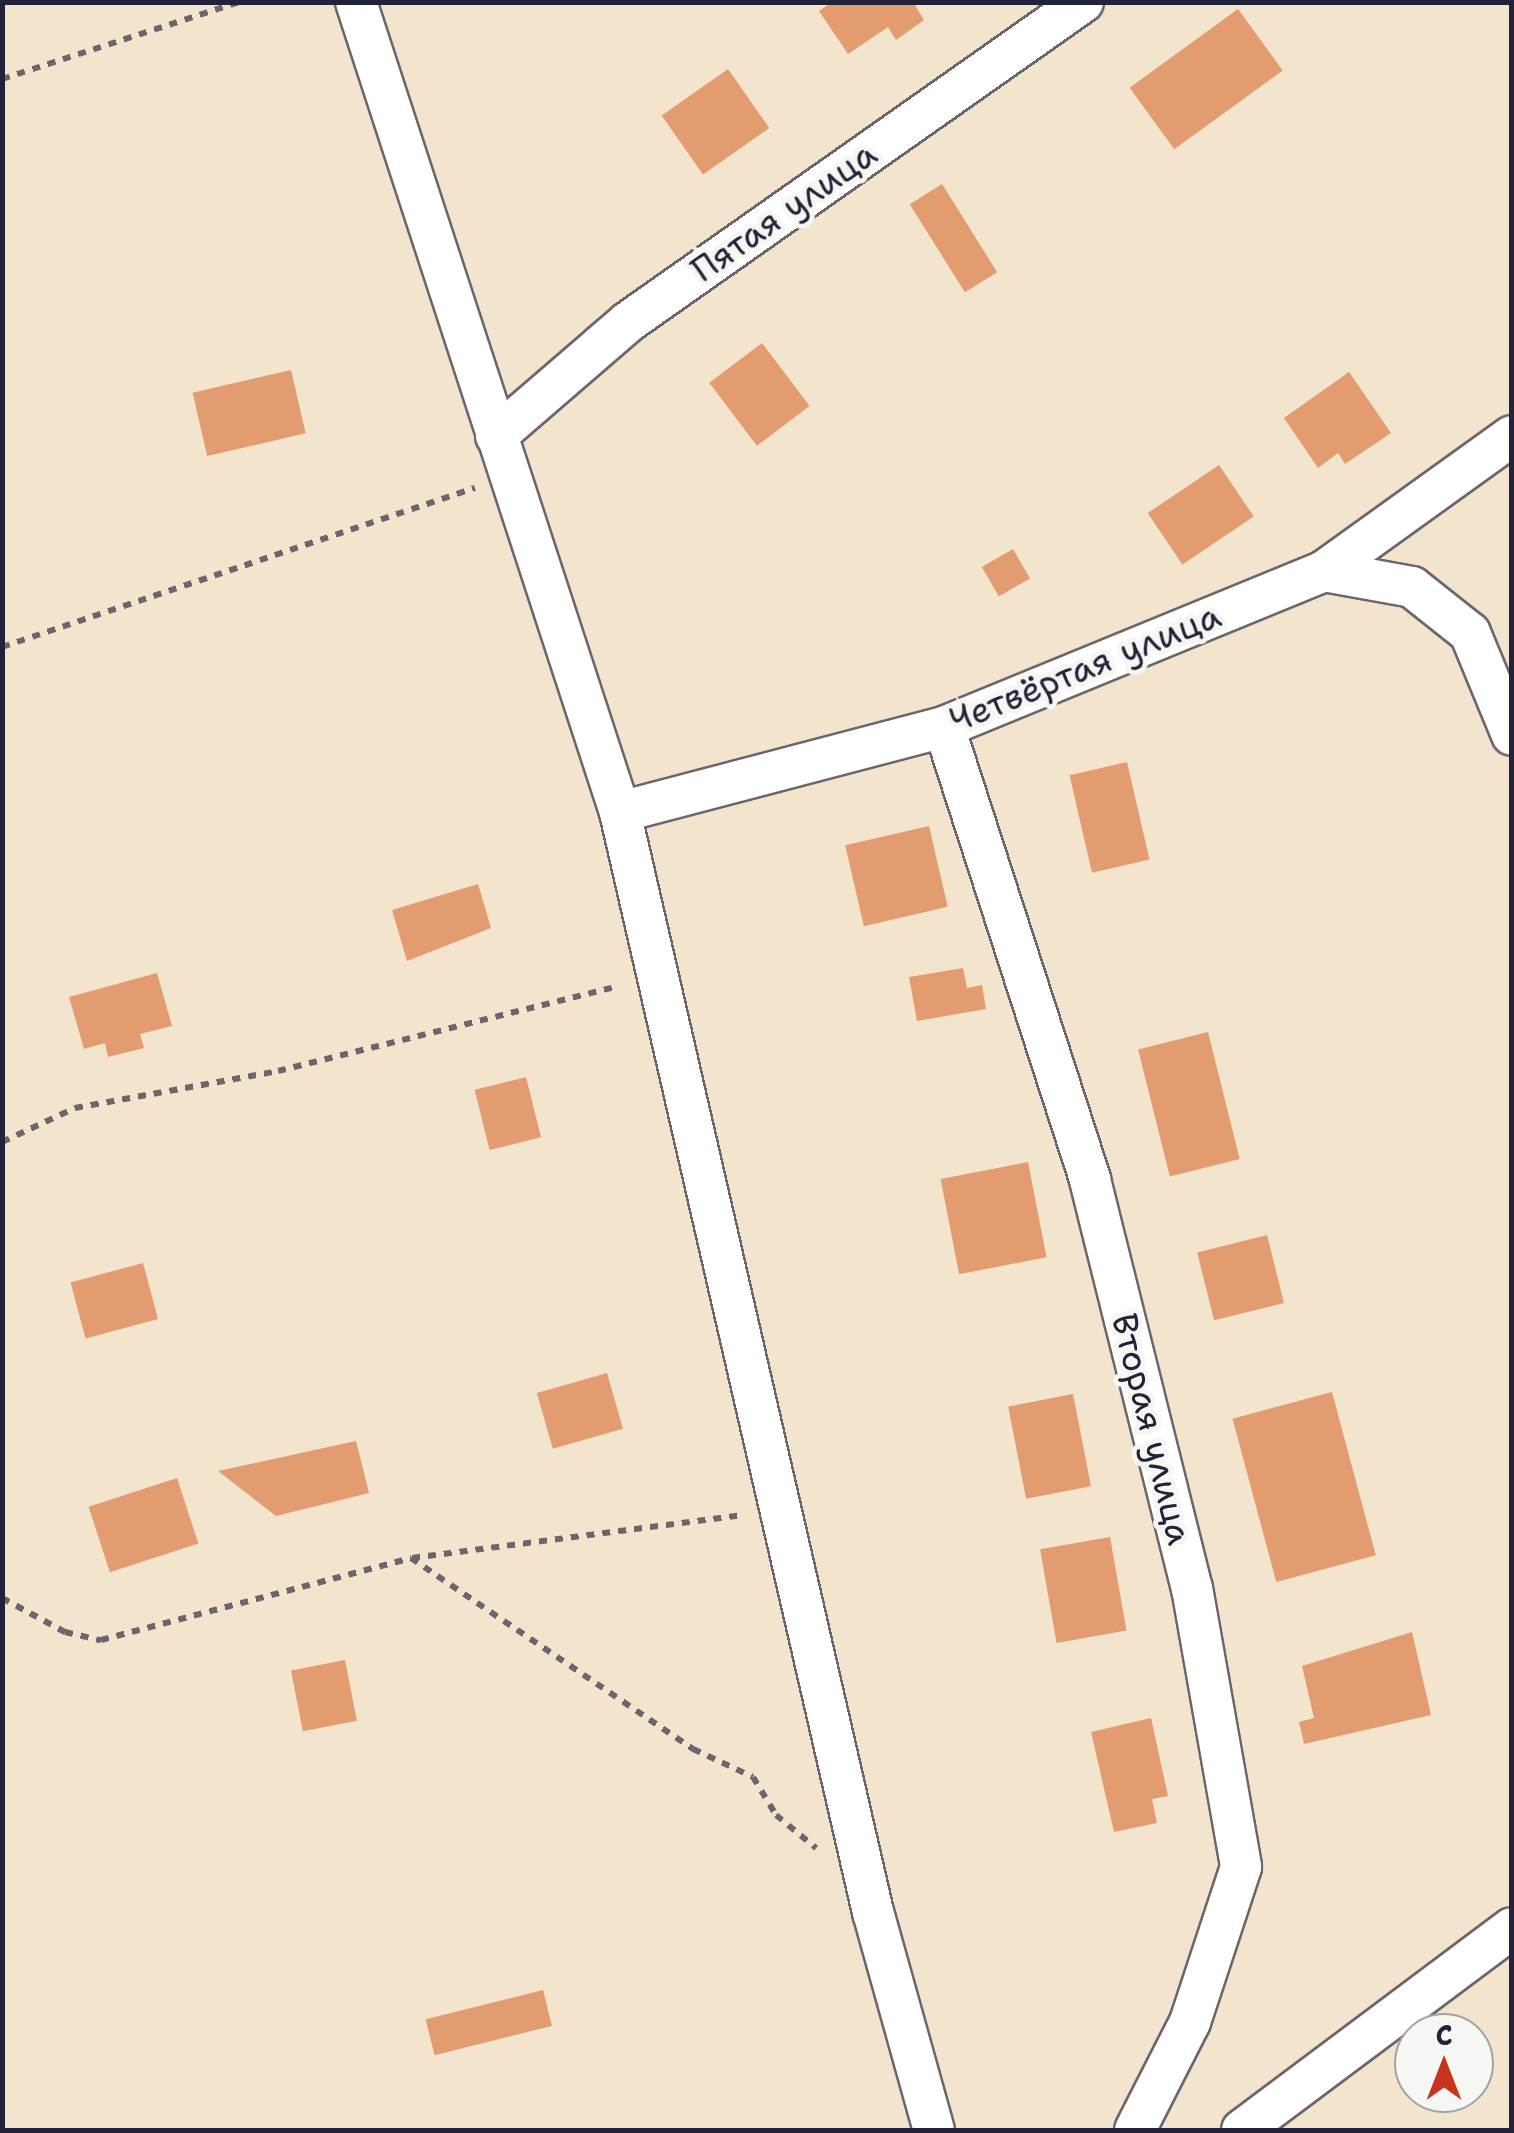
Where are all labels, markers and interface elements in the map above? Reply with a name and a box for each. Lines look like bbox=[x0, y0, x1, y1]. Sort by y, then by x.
street label: Пятая улица bbox=[683, 133, 885, 291]
street label: Четвёртая улица bbox=[943, 594, 1227, 742]
street label: Вторая улица bbox=[1103, 1309, 1201, 1549]
north arrow bbox=[1394, 2013, 1494, 2113]
text: С bbox=[1435, 2016, 1453, 2054]

